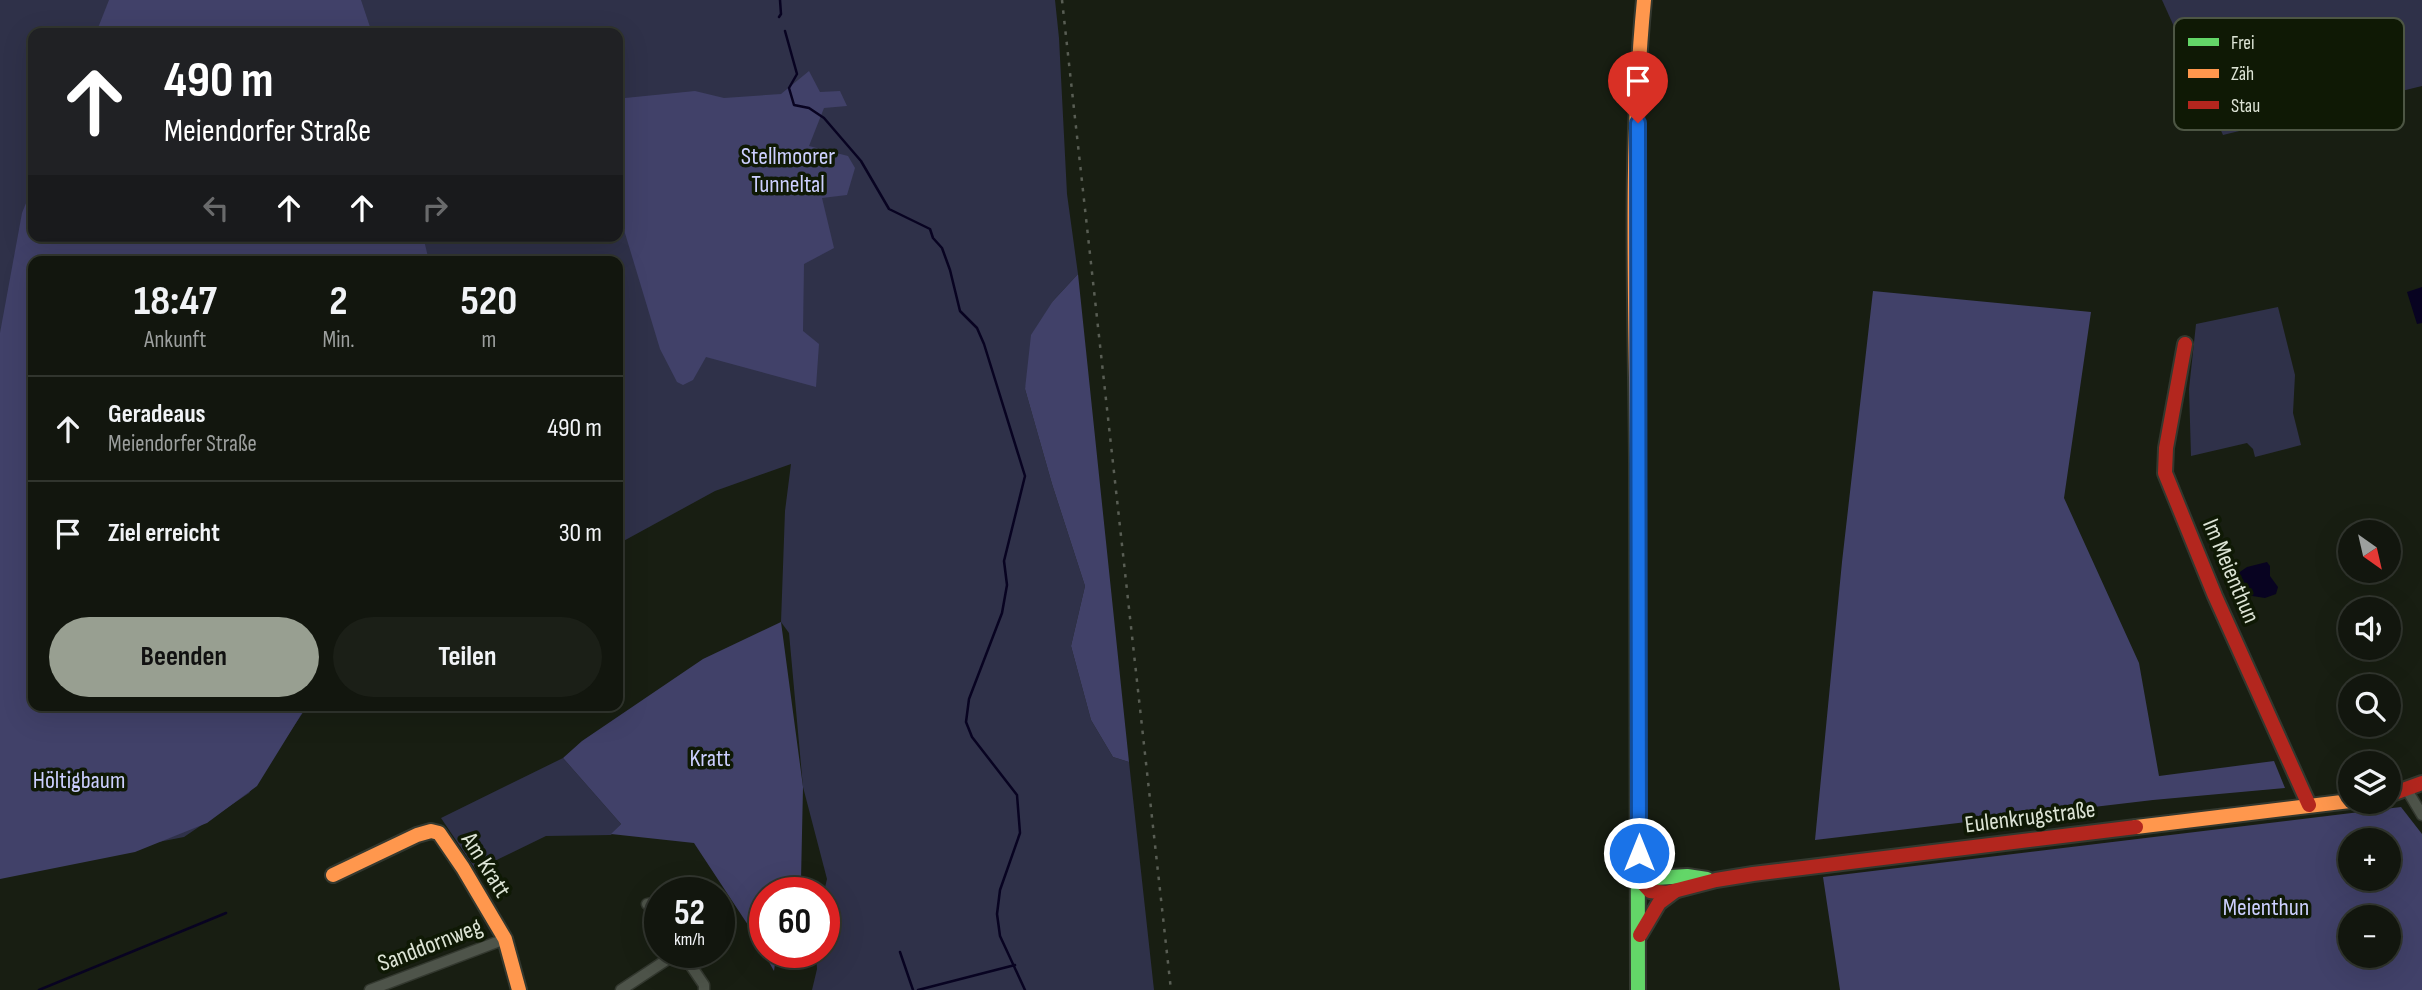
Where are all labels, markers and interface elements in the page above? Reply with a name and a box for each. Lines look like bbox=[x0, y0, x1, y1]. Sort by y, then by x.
legend bbox=[2174, 18, 2404, 130]
text: Frei bbox=[2231, 32, 2255, 55]
pin bbox=[1608, 51, 1668, 123]
text: 490 m bbox=[164, 52, 274, 111]
icon: ahead bbox=[49, 56, 140, 147]
icon: arrive bbox=[1619, 62, 1657, 100]
text: Zäh bbox=[2231, 63, 2254, 86]
text: Stau bbox=[2231, 95, 2260, 118]
text: Meiendorfer Straße bbox=[164, 112, 371, 151]
park label: Stellmoorer Tunneltal bbox=[741, 142, 835, 199]
icon: left bbox=[197, 189, 235, 227]
icon: ahead bbox=[270, 189, 308, 227]
icon: ahead bbox=[343, 189, 381, 227]
icon: right bbox=[416, 189, 454, 227]
text: 18:47 bbox=[134, 276, 217, 327]
text: 2 bbox=[329, 276, 348, 327]
text: 520 bbox=[460, 276, 517, 327]
text: Ankunft bbox=[144, 326, 206, 354]
text: Min. bbox=[322, 326, 355, 354]
text: m bbox=[481, 326, 496, 354]
text: Geradeaus bbox=[108, 399, 206, 430]
icon: ahead bbox=[49, 410, 87, 448]
text: 490 m bbox=[547, 413, 602, 444]
text: Meiendorfer Straße bbox=[108, 430, 257, 458]
icon: arrive bbox=[49, 515, 87, 553]
street label: Im Meienthun bbox=[2196, 515, 2266, 627]
text: Ziel erreicht bbox=[108, 518, 220, 549]
text: 30 m bbox=[559, 518, 602, 549]
north arrow bbox=[2338, 520, 2401, 583]
map controls bbox=[2338, 520, 2401, 968]
button: sound bbox=[2338, 597, 2401, 660]
button: Beenden bbox=[49, 617, 319, 697]
button: Teilen bbox=[333, 617, 602, 697]
button: search bbox=[2338, 674, 2401, 737]
park label: Kratt bbox=[689, 744, 731, 773]
button: layers bbox=[2338, 751, 2401, 814]
park label: Höltigbaum bbox=[33, 766, 125, 795]
street label: Eulenkrugstraße bbox=[1963, 795, 2097, 839]
position arrow bbox=[1602, 816, 1676, 890]
street label: Am Kratt bbox=[454, 826, 517, 903]
button: + bbox=[2338, 828, 2401, 891]
speed limit sign: 60 bbox=[749, 877, 840, 968]
text: 52 bbox=[674, 892, 705, 935]
park label: Meienthun bbox=[2223, 893, 2309, 922]
button: − bbox=[2338, 905, 2401, 968]
street label: Sanddornweg bbox=[374, 912, 486, 978]
text: km/h bbox=[674, 929, 705, 950]

